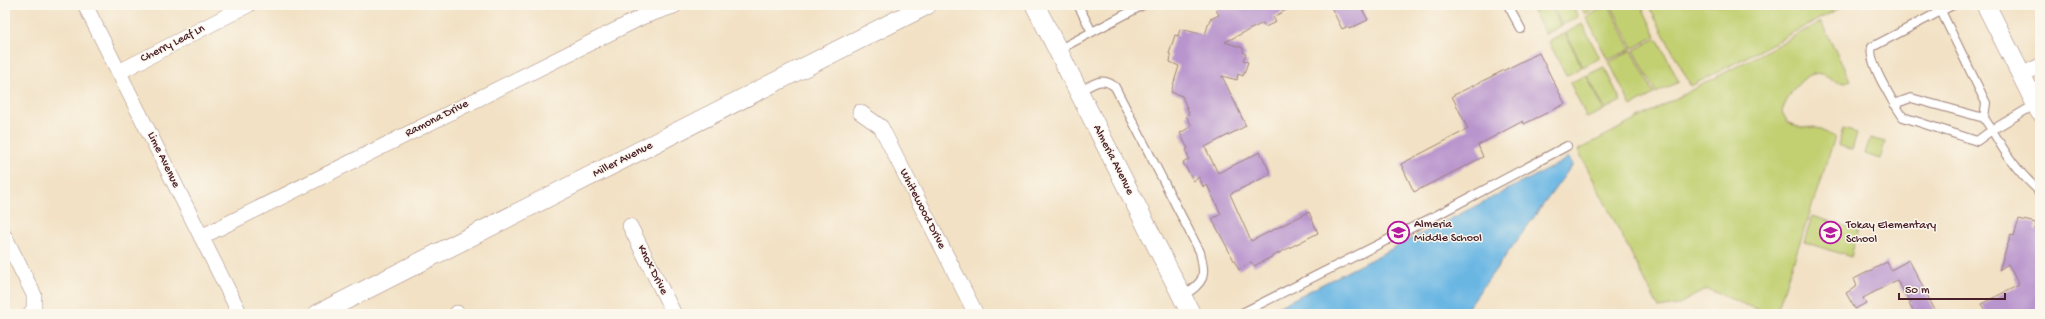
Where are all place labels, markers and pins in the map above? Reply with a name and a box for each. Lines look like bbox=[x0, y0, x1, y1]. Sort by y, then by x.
place label: Almeria Middle School bbox=[1414, 218, 1482, 246]
school or university icon: Almeria Middle School bbox=[1385, 219, 1411, 245]
place label: Tokay Elementary School bbox=[1845, 219, 1936, 247]
school or university icon: Tokay Elementary School bbox=[1817, 220, 1843, 246]

